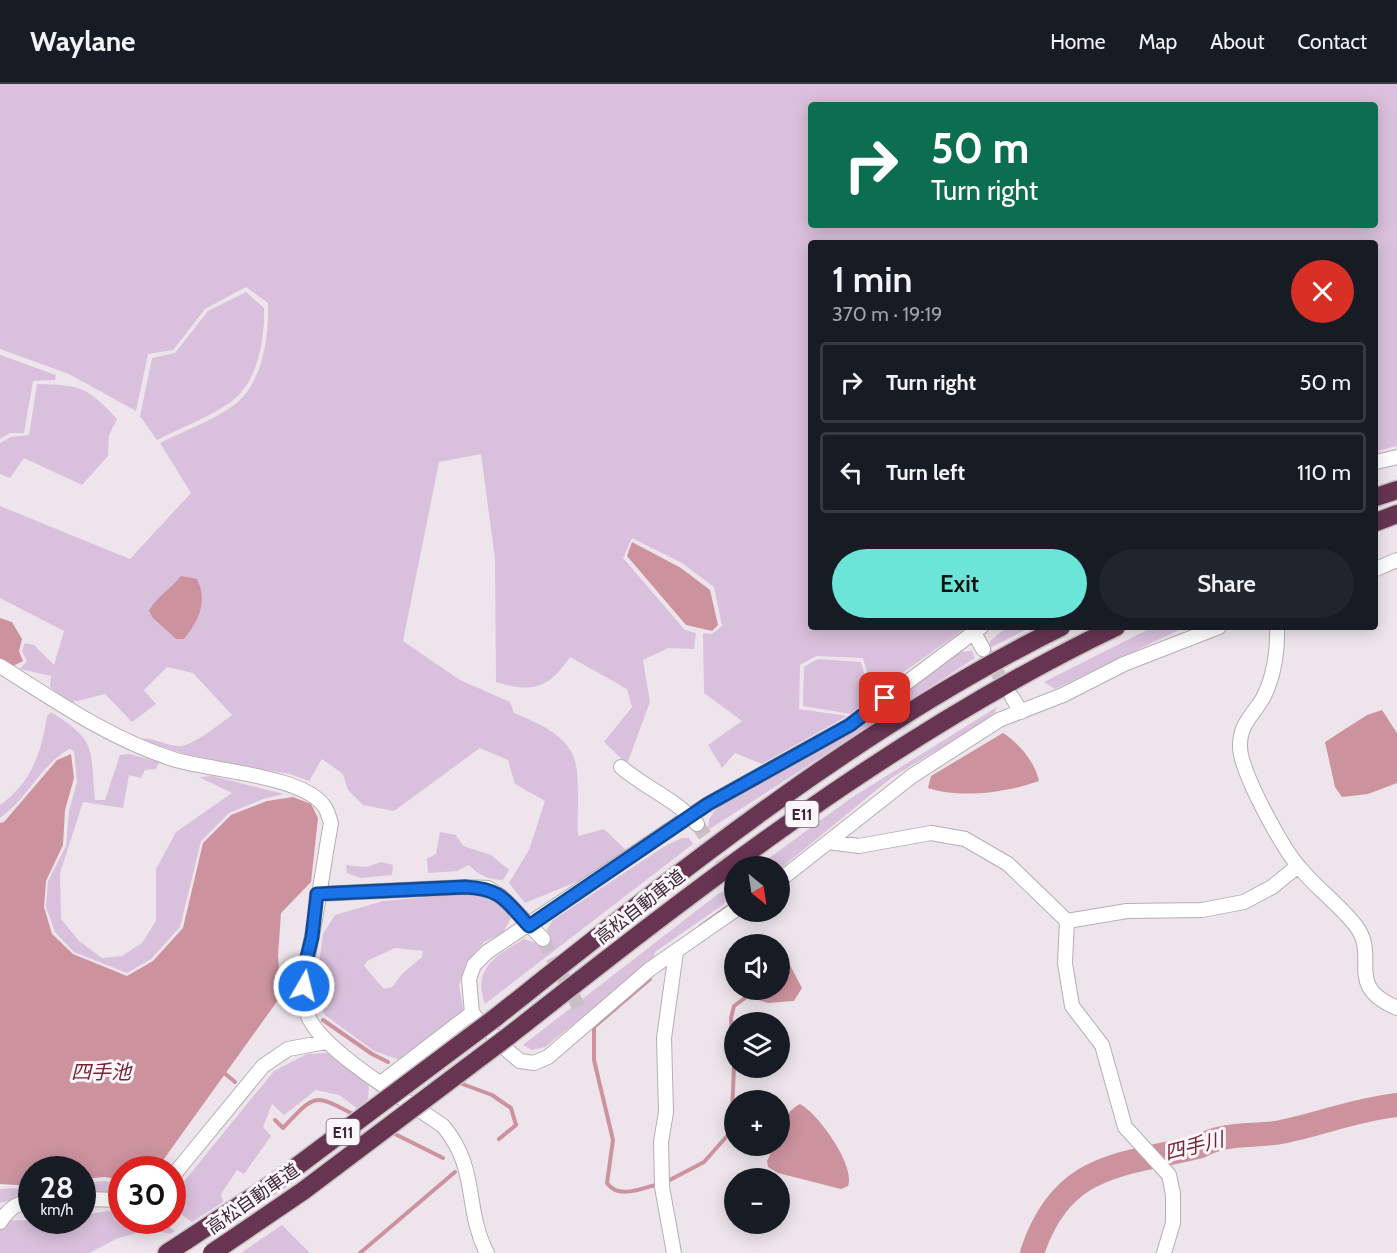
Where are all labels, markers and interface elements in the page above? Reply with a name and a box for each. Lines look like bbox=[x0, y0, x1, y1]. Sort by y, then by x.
text: Waylane bbox=[30, 24, 136, 58]
text: Home bbox=[1050, 29, 1106, 54]
text: Map bbox=[1139, 29, 1177, 54]
text: About bbox=[1210, 29, 1264, 54]
text: Contact bbox=[1297, 29, 1367, 54]
text: 50 m bbox=[931, 122, 1029, 174]
icon: right bbox=[832, 126, 910, 204]
text: Turn right bbox=[931, 174, 1038, 207]
text: 1 min bbox=[832, 257, 912, 301]
button: close bbox=[1291, 260, 1354, 323]
text: 370 m · 19:19 bbox=[832, 302, 942, 326]
icon: right bbox=[835, 366, 868, 399]
text: Turn right bbox=[886, 369, 976, 396]
text: 50 m bbox=[1299, 369, 1351, 396]
icon: left bbox=[835, 456, 868, 489]
text: Turn left bbox=[886, 459, 965, 486]
text: 110 m bbox=[1297, 459, 1351, 486]
button: Exit bbox=[832, 549, 1087, 618]
button: Share bbox=[1099, 549, 1354, 618]
pin bbox=[859, 672, 910, 723]
icon: arrive bbox=[868, 681, 901, 714]
road number: E11 bbox=[786, 801, 818, 827]
north arrow bbox=[724, 856, 790, 922]
map controls bbox=[724, 856, 790, 1234]
street label: 高松自動車道 bbox=[591, 865, 689, 949]
button: sound bbox=[724, 934, 790, 1000]
position arrow bbox=[272, 954, 336, 1018]
button: layers bbox=[724, 1012, 790, 1078]
water label: 四手池 bbox=[71, 1060, 133, 1084]
button: + bbox=[724, 1090, 790, 1156]
road number: E11 bbox=[326, 1119, 360, 1145]
water label: 四手川 bbox=[1162, 1127, 1228, 1165]
speed limit sign: 30 bbox=[108, 1156, 186, 1234]
street label: 高松自動車道 bbox=[202, 1159, 304, 1239]
button: − bbox=[724, 1168, 790, 1234]
text: 28 bbox=[40, 1169, 74, 1206]
text: km/h bbox=[41, 1201, 73, 1219]

